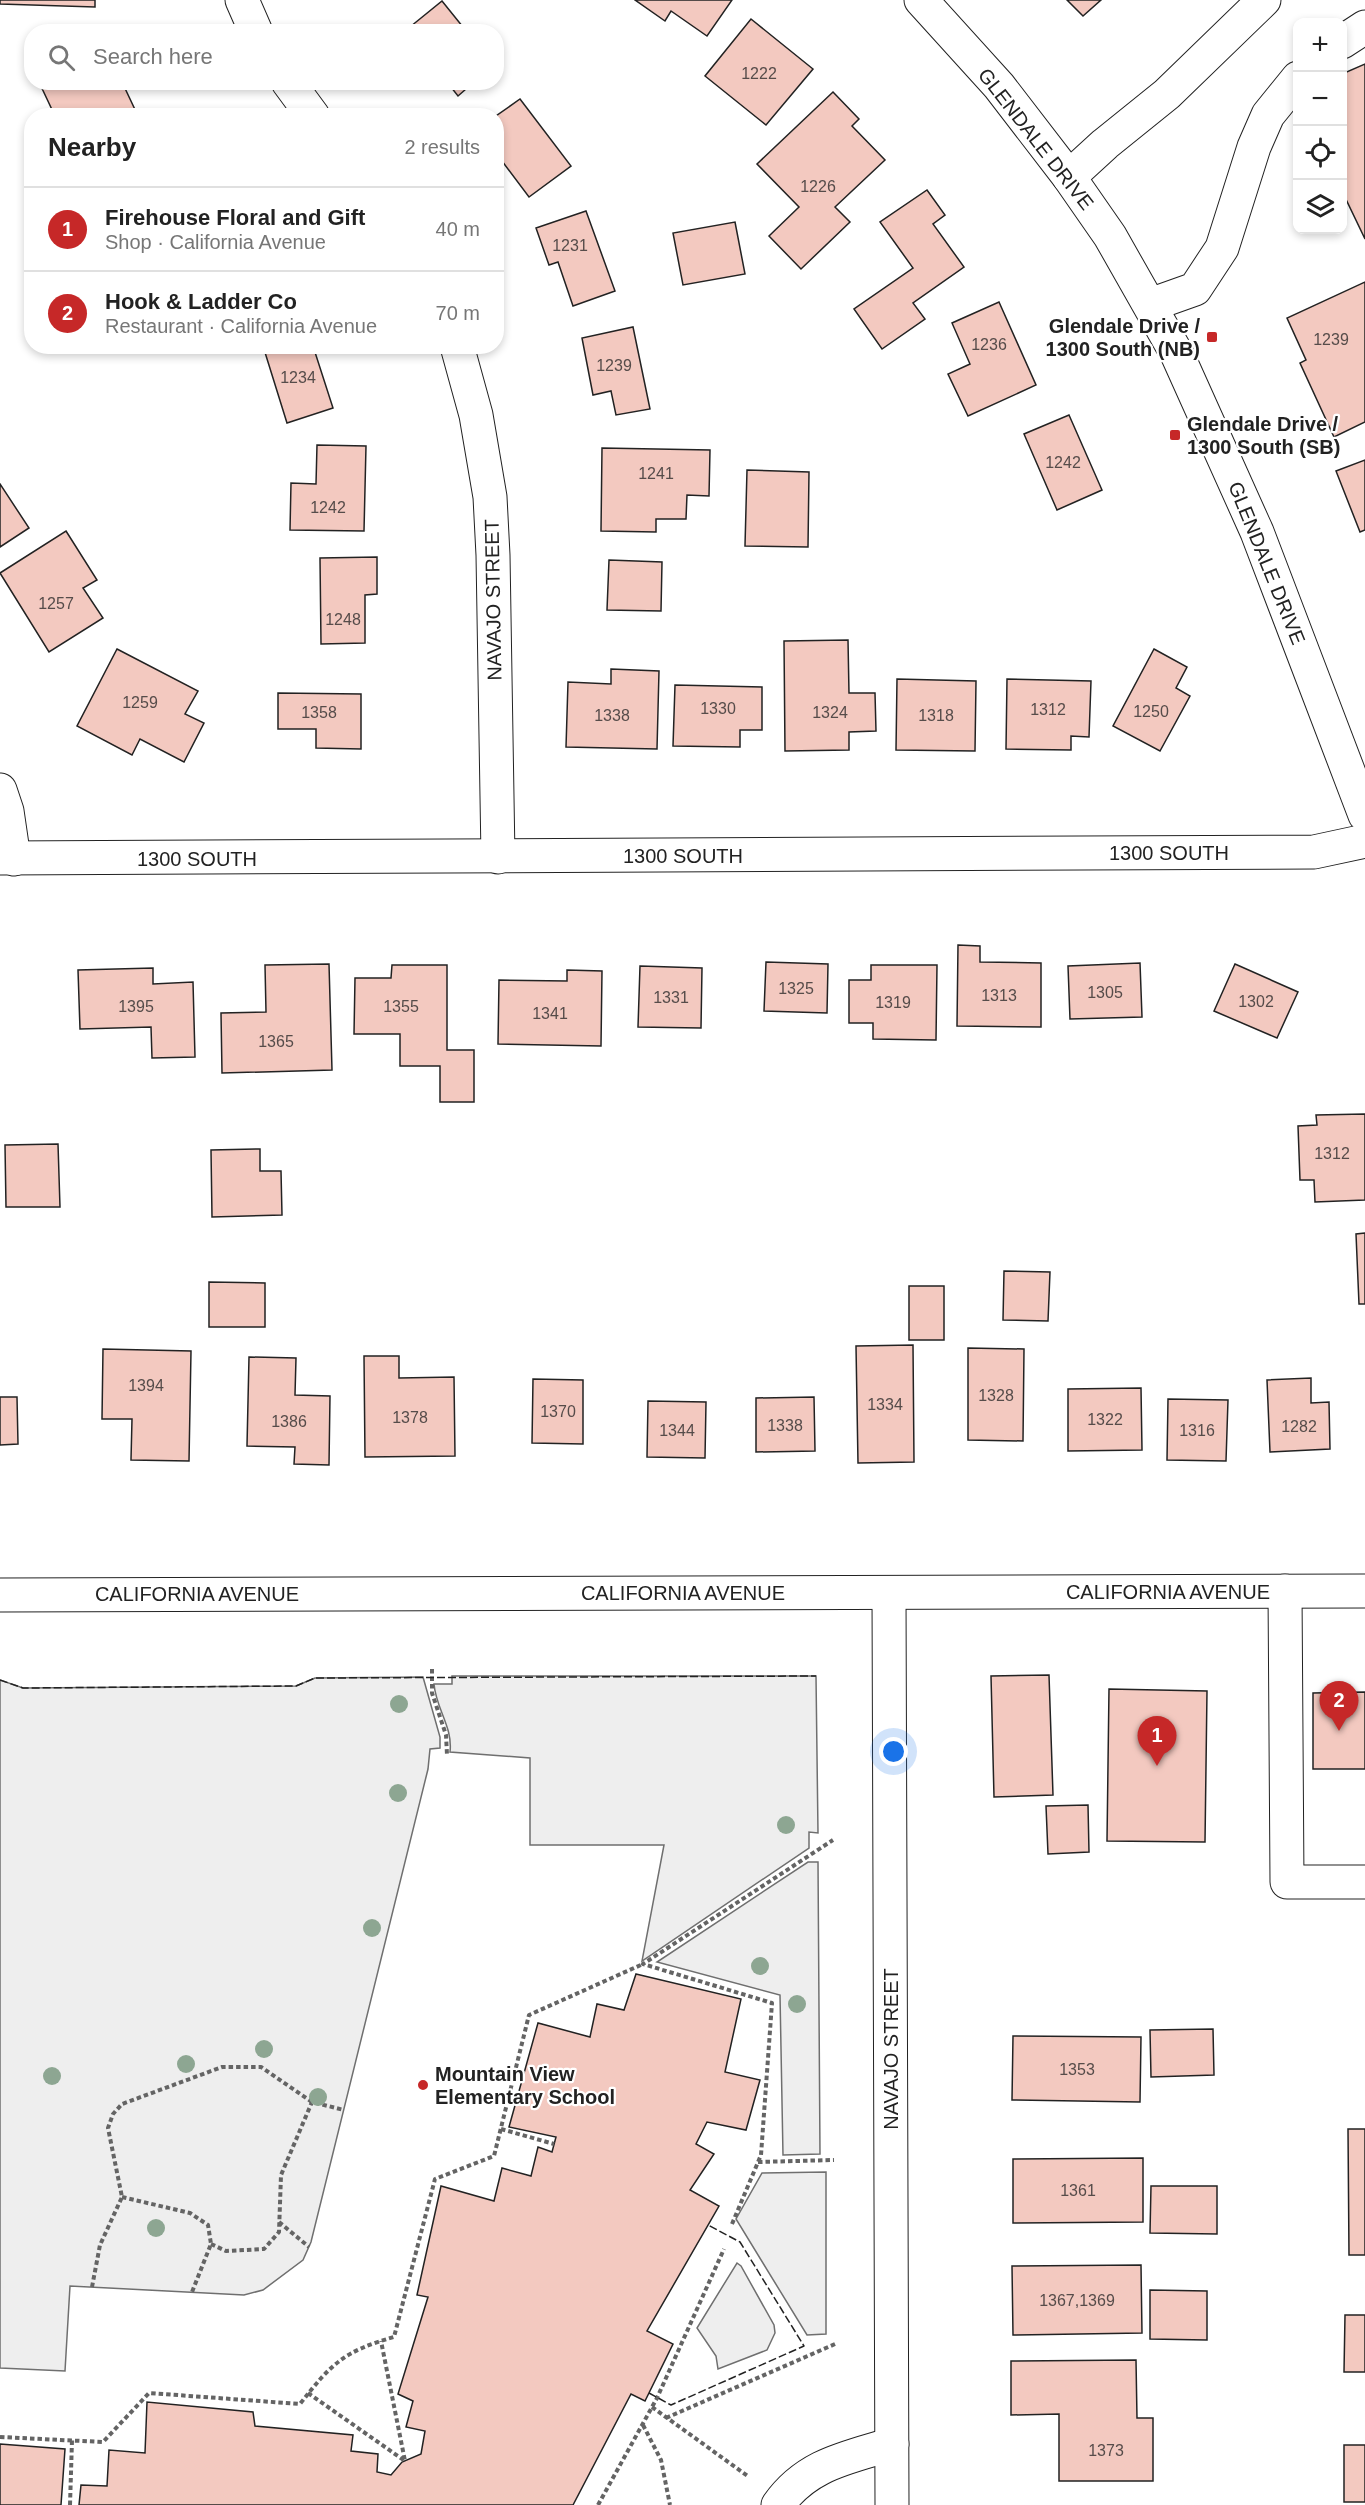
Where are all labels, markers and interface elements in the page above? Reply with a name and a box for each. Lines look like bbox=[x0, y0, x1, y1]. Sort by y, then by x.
map controls bbox=[1293, 18, 1347, 234]
button: + bbox=[1293, 18, 1347, 72]
search box bbox=[24, 24, 504, 90]
icon: search bbox=[45, 41, 78, 74]
text: Search here bbox=[93, 44, 213, 69]
street label: GLENDALE DRIVE bbox=[974, 64, 1098, 214]
house number: 1222 bbox=[741, 65, 777, 82]
button: − bbox=[1293, 72, 1347, 126]
button: locate bbox=[1293, 126, 1347, 180]
text: Nearby bbox=[48, 132, 136, 162]
text: 2 results bbox=[404, 136, 480, 158]
house number: 1226 bbox=[800, 178, 836, 195]
button: layers bbox=[1293, 180, 1347, 234]
text: Firehouse Floral and Gift bbox=[105, 205, 365, 230]
text: 1 bbox=[62, 218, 73, 240]
text: 40 m bbox=[436, 218, 480, 240]
text: Shop · California Avenue bbox=[105, 231, 326, 253]
house number: 1231 bbox=[552, 237, 588, 254]
text: Hook & Ladder Co bbox=[105, 289, 297, 314]
text: 2 bbox=[62, 302, 73, 324]
text: 70 m bbox=[436, 302, 480, 324]
text: Restaurant · California Avenue bbox=[105, 315, 377, 337]
place label: Glendale Drive / 1300 South (NB) bbox=[1046, 315, 1200, 360]
marker: Glendale Drive / 1300 South (NB) bbox=[1205, 330, 1219, 344]
house number: 1239 bbox=[1313, 331, 1349, 348]
house number: 1236 bbox=[971, 336, 1007, 353]
house number: 1239 bbox=[596, 357, 632, 374]
house number: 1234 bbox=[280, 369, 316, 386]
place label: Glendale Drive / 1300 South (SB) bbox=[1187, 413, 1340, 458]
marker: Glendale Drive / 1300 South (SB) bbox=[1168, 428, 1182, 442]
house number: 1242 bbox=[1045, 454, 1081, 471]
house number: 1241 bbox=[638, 465, 674, 482]
street label: GLENDALE DRIVE bbox=[1224, 478, 1310, 648]
house number: 1242 bbox=[310, 499, 346, 516]
street label: NAVAJO STREET bbox=[481, 519, 505, 681]
house number: 1257 bbox=[38, 595, 74, 612]
house number: 1248 bbox=[325, 611, 361, 628]
house number: 1259 bbox=[122, 694, 158, 711]
house number: 1330 bbox=[700, 700, 736, 717]
house number: 1312 bbox=[1030, 701, 1066, 718]
house number: 1250 bbox=[1133, 703, 1169, 720]
house number: 1358 bbox=[301, 704, 337, 721]
house number: 1324 bbox=[812, 704, 848, 721]
house number: 1338 bbox=[594, 707, 630, 724]
house number: 1318 bbox=[918, 707, 954, 724]
street label: 1300 SOUTH bbox=[1109, 842, 1229, 864]
street label: 1300 SOUTH bbox=[623, 845, 743, 867]
street label: 1300 SOUTH bbox=[137, 848, 257, 870]
house number: 1325 bbox=[778, 980, 814, 997]
house number: 1305 bbox=[1087, 984, 1123, 1001]
house number: 1313 bbox=[981, 987, 1017, 1004]
house number: 1331 bbox=[653, 989, 689, 1006]
house number: 1302 bbox=[1238, 993, 1274, 1010]
house number: 1319 bbox=[875, 994, 911, 1011]
house number: 1395 bbox=[118, 998, 154, 1015]
house number: 1355 bbox=[383, 998, 419, 1015]
house number: 1341 bbox=[532, 1005, 568, 1022]
house number: 1365 bbox=[258, 1033, 294, 1050]
house number: 1312 bbox=[1314, 1145, 1350, 1162]
house number: 1394 bbox=[128, 1377, 164, 1394]
house number: 1328 bbox=[978, 1387, 1014, 1404]
house number: 1334 bbox=[867, 1396, 903, 1413]
house number: 1370 bbox=[540, 1403, 576, 1420]
house number: 1378 bbox=[392, 1409, 428, 1426]
house number: 1322 bbox=[1087, 1411, 1123, 1428]
house number: 1386 bbox=[271, 1413, 307, 1430]
house number: 1338 bbox=[767, 1417, 803, 1434]
house number: 1282 bbox=[1281, 1418, 1317, 1435]
house number: 1344 bbox=[659, 1422, 695, 1439]
house number: 1316 bbox=[1179, 1422, 1215, 1439]
street label: CALIFORNIA AVENUE bbox=[1066, 1581, 1270, 1603]
street label: CALIFORNIA AVENUE bbox=[581, 1582, 785, 1604]
street label: CALIFORNIA AVENUE bbox=[95, 1583, 299, 1605]
pin: 2 bbox=[1320, 1682, 1358, 1731]
pin: 1 bbox=[1138, 1716, 1176, 1766]
your location bbox=[879, 1737, 908, 1766]
street label: NAVAJO STREET bbox=[880, 1968, 902, 2130]
house number: 1353 bbox=[1059, 2061, 1095, 2078]
place label: Mountain View Elementary School bbox=[435, 2063, 615, 2108]
marker: Mountain View Elementary School bbox=[416, 2078, 430, 2092]
house number: 1361 bbox=[1060, 2182, 1096, 2199]
house number: 1367,1369 bbox=[1039, 2292, 1115, 2309]
house number: 1373 bbox=[1088, 2442, 1124, 2459]

